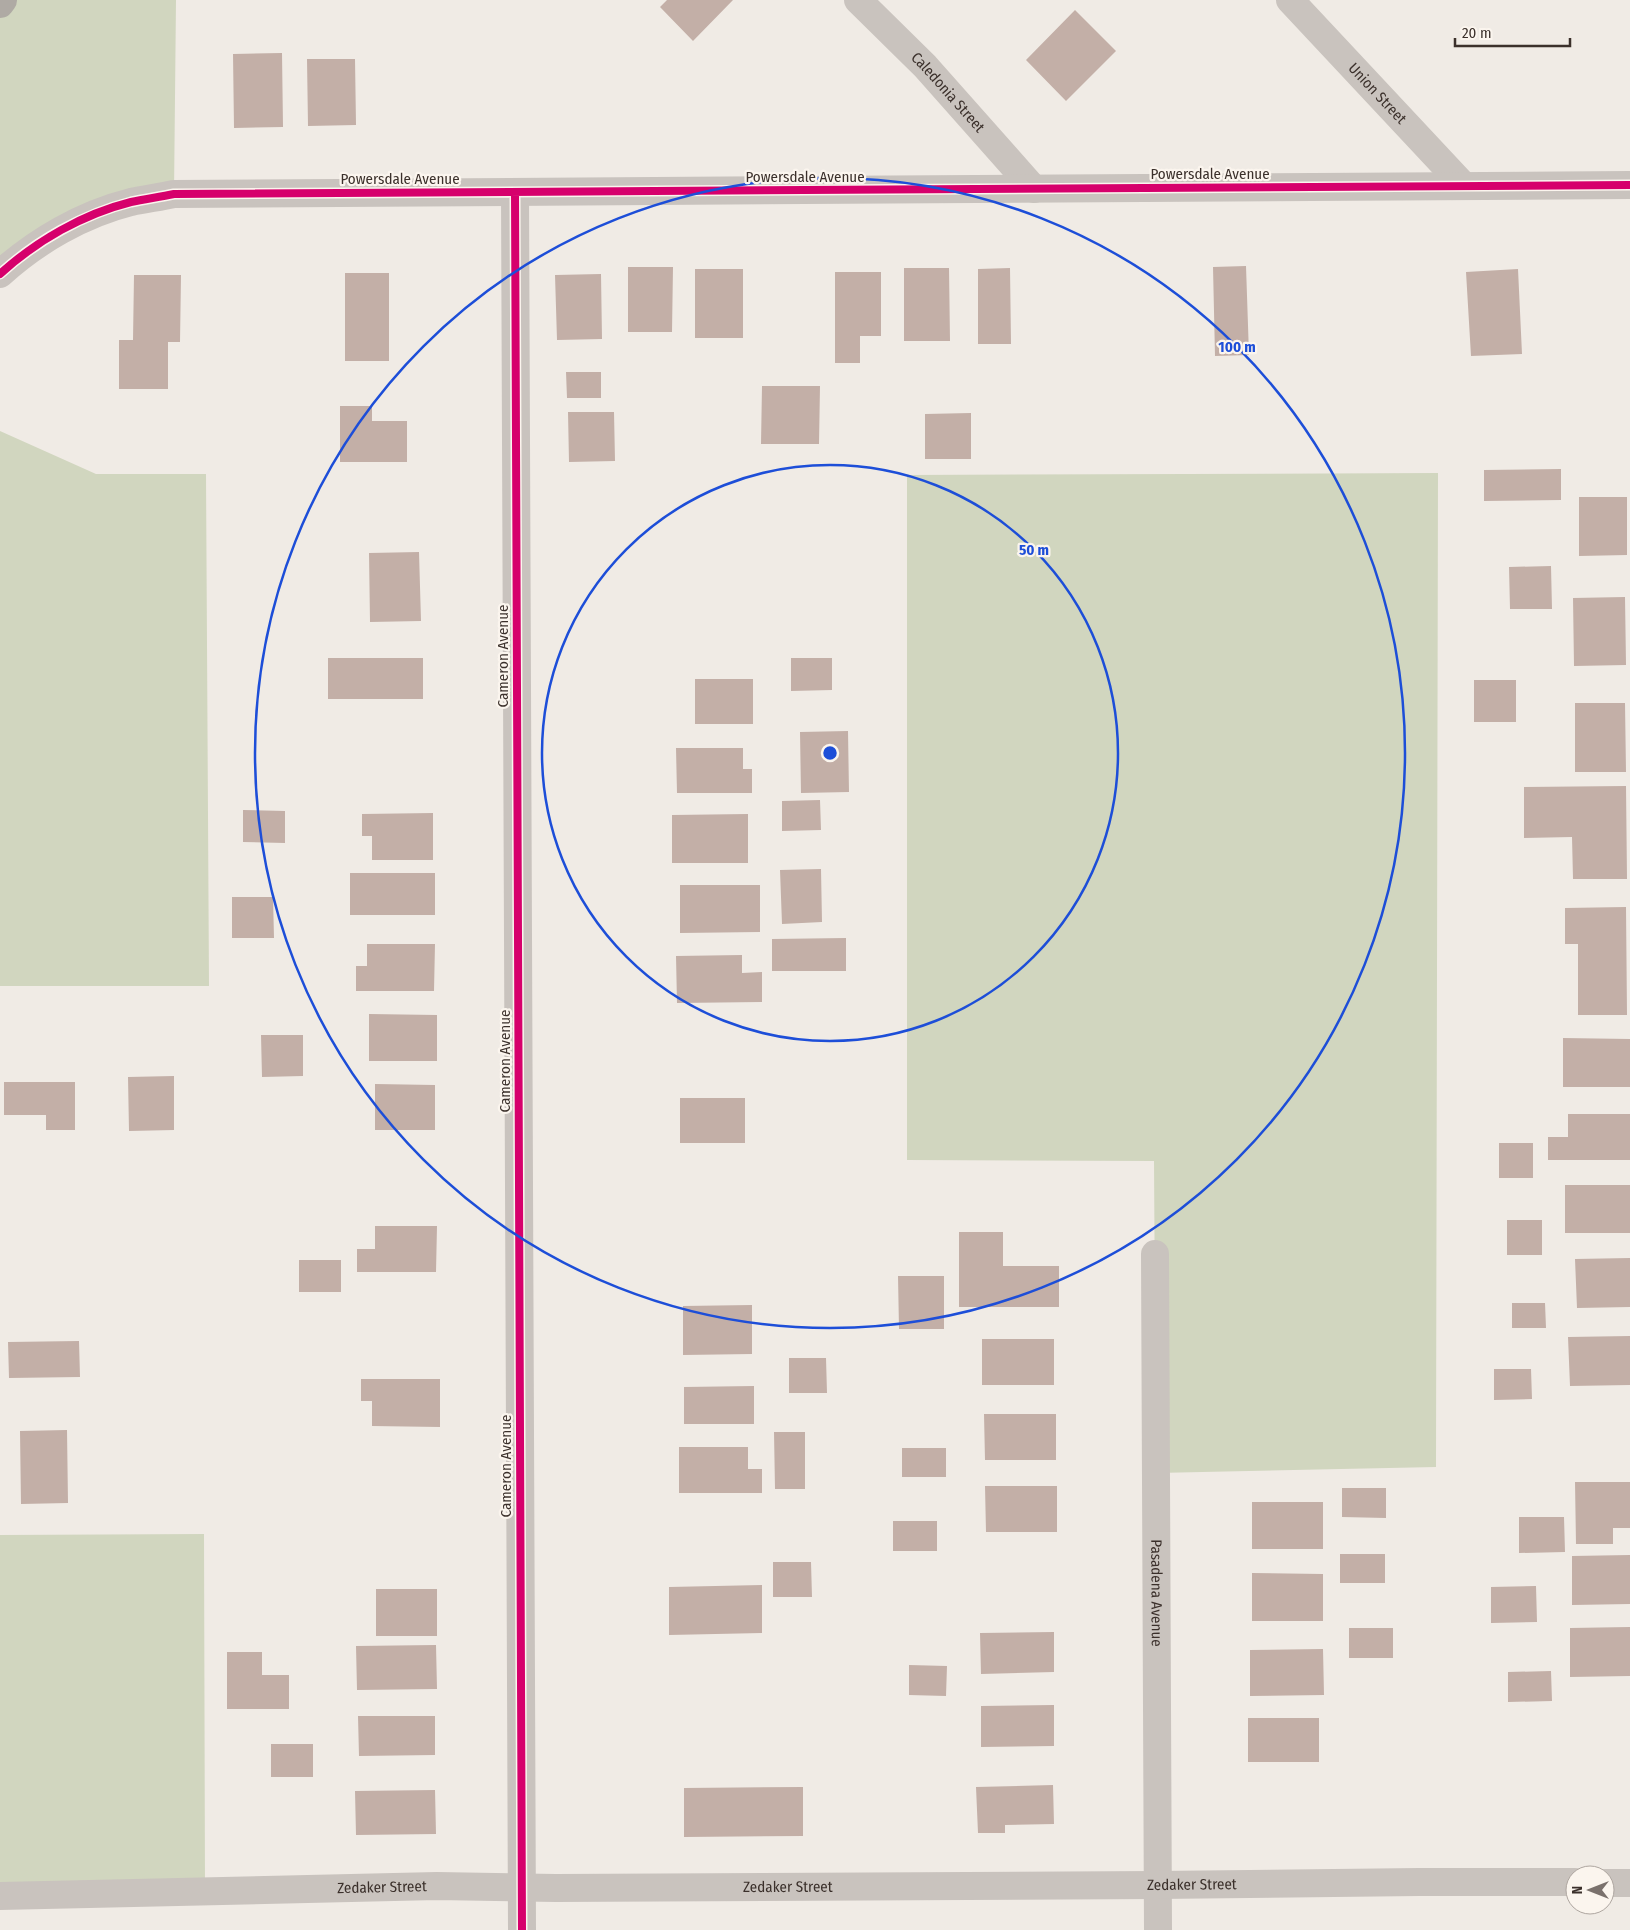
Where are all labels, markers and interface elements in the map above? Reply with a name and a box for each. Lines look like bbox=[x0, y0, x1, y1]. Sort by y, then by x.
scale bar bbox=[1455, 15, 1570, 47]
text: 20 m bbox=[1462, 24, 1492, 42]
street label: Caledonia Street bbox=[907, 49, 989, 136]
street label: Union Street bbox=[1345, 59, 1410, 128]
street label: Powersdale Avenue bbox=[1150, 165, 1270, 183]
street label: Powersdale Avenue bbox=[745, 168, 865, 186]
street label: Powersdale Avenue bbox=[340, 170, 460, 188]
text: 100 m bbox=[1218, 338, 1256, 356]
text: 50 m bbox=[1019, 541, 1049, 559]
street label: Cameron Avenue bbox=[494, 605, 512, 707]
centre of rings bbox=[821, 744, 839, 762]
street label: Cameron Avenue bbox=[496, 1010, 514, 1112]
street label: Cameron Avenue bbox=[497, 1415, 515, 1517]
street label: Pasadena Avenue bbox=[1147, 1539, 1166, 1647]
north arrow bbox=[1565, 1865, 1615, 1915]
street label: Zedaker Street bbox=[1147, 1875, 1237, 1894]
street label: Zedaker Street bbox=[337, 1877, 427, 1897]
street label: Zedaker Street bbox=[743, 1878, 833, 1896]
text: N bbox=[1569, 1886, 1586, 1894]

